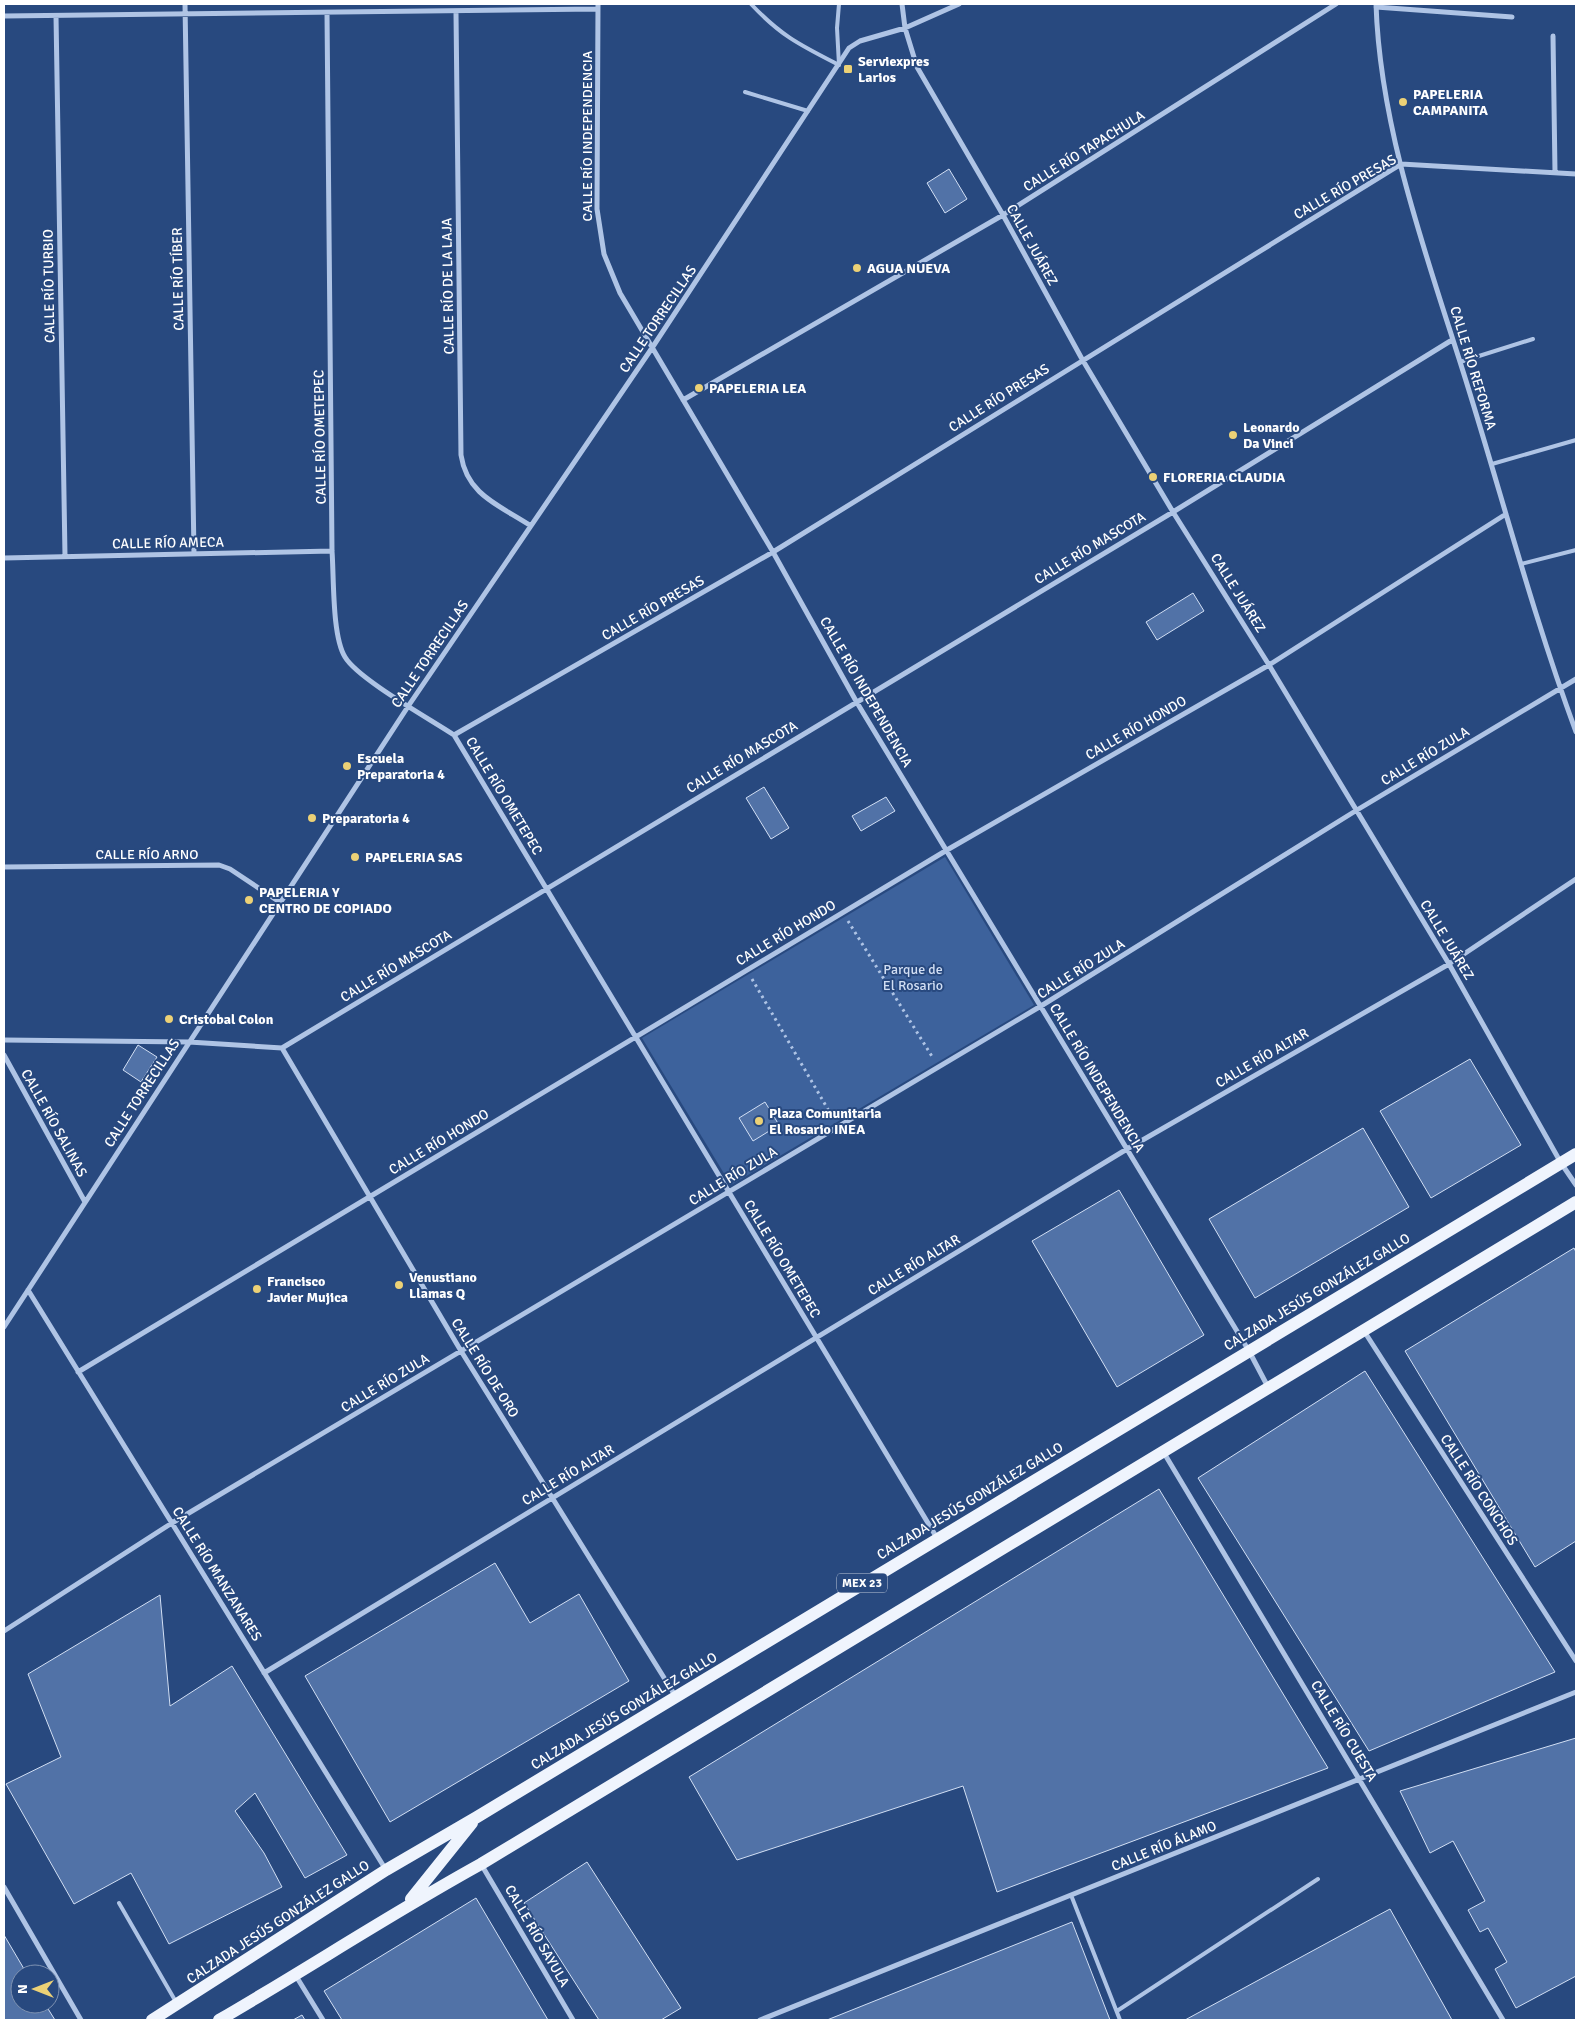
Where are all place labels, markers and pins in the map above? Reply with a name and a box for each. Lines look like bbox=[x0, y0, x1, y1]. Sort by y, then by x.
place label: Serviexpres Larios bbox=[858, 53, 929, 86]
marker: Serviexpres Larios bbox=[842, 63, 854, 75]
place label: PAPELERIA CAMPANITA bbox=[1413, 86, 1488, 119]
marker: PAPELERIA CAMPANITA bbox=[1397, 96, 1409, 108]
place label: AGUA NUEVA bbox=[867, 260, 950, 277]
marker: AGUA NUEVA bbox=[851, 262, 863, 274]
place label: PAPELERIA LEA bbox=[709, 380, 806, 397]
marker: PAPELERIA LEA bbox=[693, 382, 705, 394]
place label: Leonardo Da Vinci bbox=[1243, 419, 1300, 452]
marker: Leonardo Da Vinci bbox=[1227, 429, 1239, 441]
place label: FLORERIA CLAUDIA bbox=[1163, 469, 1285, 486]
marker: FLORERIA CLAUDIA bbox=[1147, 471, 1159, 483]
place label: Escuela Preparatoria 4 bbox=[357, 750, 445, 783]
marker: Escuela Preparatoria 4 bbox=[341, 760, 353, 772]
place label: Preparatoria 4 bbox=[322, 810, 410, 827]
marker: Preparatoria 4 bbox=[306, 812, 318, 824]
place label: PAPELERIA SAS bbox=[365, 849, 463, 866]
marker: PAPELERIA SAS bbox=[349, 851, 361, 863]
place label: PAPELERIA Y CENTRO DE COPIADO bbox=[259, 884, 392, 917]
marker: PAPELERIA Y CENTRO DE COPIADO bbox=[243, 894, 255, 906]
place label: Cristobal Colon bbox=[179, 1011, 274, 1028]
marker: Cristobal Colon bbox=[163, 1013, 175, 1025]
place label: Plaza Comunitaria El Rosario INEA bbox=[769, 1105, 882, 1138]
marker: Plaza Comunitaria El Rosario INEA bbox=[753, 1115, 765, 1127]
place label: Venustiano Llamas Q bbox=[409, 1269, 477, 1302]
place label: Francisco Javier Mujica bbox=[267, 1273, 348, 1306]
marker: Venustiano Llamas Q bbox=[393, 1279, 405, 1291]
marker: Francisco Javier Mujica bbox=[251, 1283, 263, 1295]

